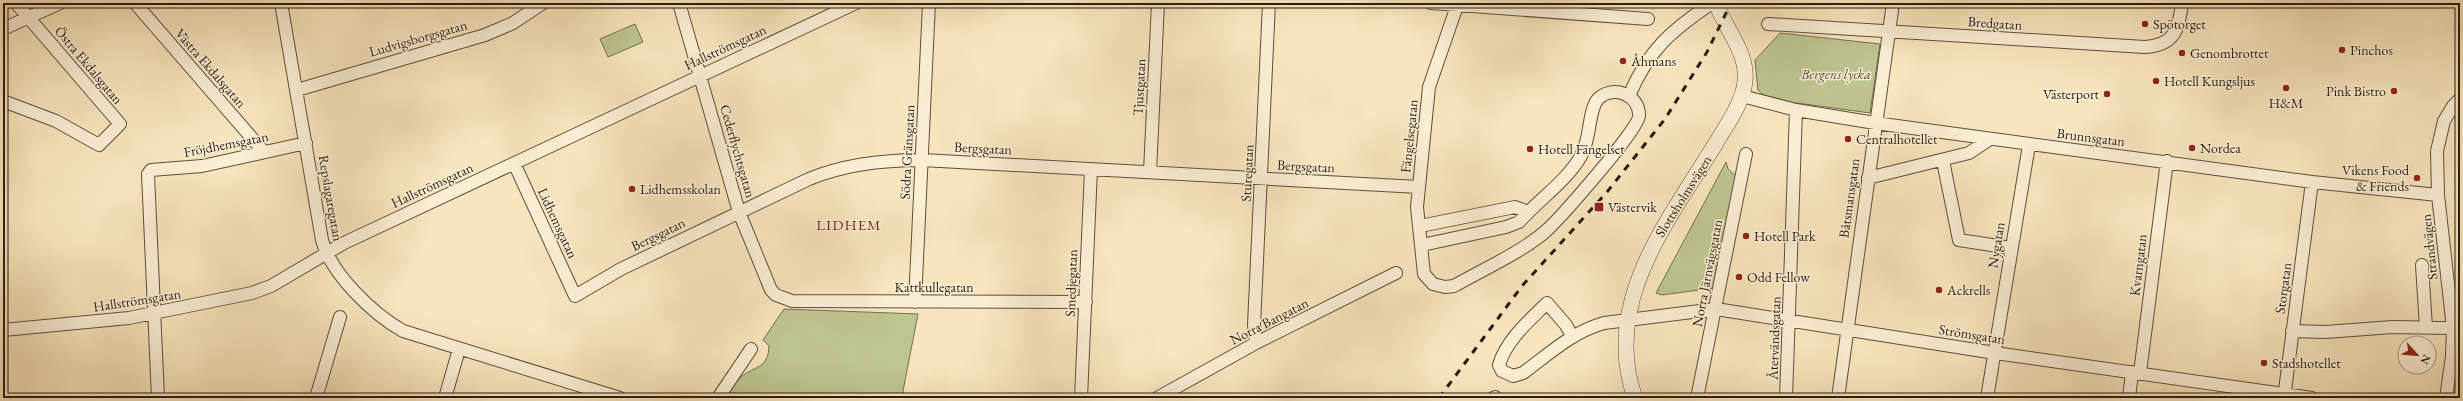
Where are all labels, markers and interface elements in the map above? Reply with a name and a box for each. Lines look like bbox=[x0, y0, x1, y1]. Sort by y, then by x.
street label: Bredgatan bbox=[1967, 12, 2023, 34]
street label: Ludvigsborgsgatan bbox=[367, 15, 470, 61]
place label: Spötorget bbox=[2153, 15, 2206, 33]
marker: Spötorget bbox=[2140, 19, 2150, 29]
street label: Hallströmsgatan bbox=[681, 20, 770, 74]
street label: Östra Ekdalsgatan bbox=[51, 22, 127, 108]
street label: Västra Ekdalsgatan bbox=[172, 24, 251, 112]
place label: Pinchos bbox=[2350, 41, 2393, 59]
place label: Genombrottet bbox=[2190, 44, 2269, 62]
marker: Pinchos bbox=[2337, 45, 2347, 55]
marker: Genombrottet bbox=[2177, 48, 2187, 58]
place label: Åhmans bbox=[1630, 52, 1677, 70]
marker: Åhmans bbox=[1618, 56, 1628, 66]
street label: Tjustgatan bbox=[1129, 57, 1150, 116]
park label: Bergens lycka bbox=[1800, 65, 1871, 83]
place label: Hotell Kungsljus bbox=[2164, 72, 2255, 90]
marker: Hotell Kungsljus bbox=[2151, 76, 2161, 86]
place label: Pink Bistro bbox=[2326, 82, 2386, 100]
marker: H&M bbox=[2281, 83, 2291, 93]
place label: Västerport bbox=[2043, 85, 2100, 103]
marker: Pink Bistro bbox=[2389, 86, 2399, 96]
marker: Västerport bbox=[2102, 89, 2112, 99]
place label: H&M bbox=[2269, 94, 2304, 112]
street label: Fängelsegatan bbox=[1396, 98, 1422, 174]
street label: Cederflychtsgatan bbox=[716, 102, 760, 200]
street label: Södra Gränsgatan bbox=[896, 103, 919, 200]
street label: Brunnsgatan bbox=[2056, 124, 2127, 150]
street label: Fröjdhemsgatan bbox=[182, 127, 271, 161]
place label: Centralhotellet bbox=[1856, 130, 1938, 148]
marker: Centralhotellet bbox=[1843, 134, 1853, 144]
street label: Bergsgatan bbox=[954, 137, 1013, 159]
place label: Nordea bbox=[2200, 139, 2241, 157]
place label: Hotell Fängelset bbox=[1538, 140, 1625, 158]
street label: Sturegatan bbox=[1237, 143, 1258, 202]
marker: Nordea bbox=[2187, 143, 2197, 153]
marker: Hotell Fängelset bbox=[1525, 144, 1535, 154]
street label: Slottsholmsvägen bbox=[1651, 151, 1716, 240]
street label: Repslagaregatan bbox=[315, 154, 348, 243]
street label: Bergsgatan bbox=[1277, 155, 1336, 177]
street label: Båtsmansgatan bbox=[1835, 156, 1864, 239]
street label: Hallströmsgatan bbox=[388, 158, 477, 212]
place label: Vikens Food & Friends bbox=[2342, 161, 2410, 195]
marker: Vikens Food & Friends bbox=[2412, 173, 2422, 183]
place label: Lidhemsskolan bbox=[640, 180, 722, 198]
marker: Lidhemsskolan bbox=[627, 184, 637, 194]
street label: Lidhemsgatan bbox=[534, 185, 582, 262]
place label: Västervik bbox=[1608, 198, 1657, 216]
marker: Västervik bbox=[1593, 201, 1605, 213]
street label: Bergsgatan bbox=[628, 213, 689, 255]
street label: Strandvägen bbox=[2417, 213, 2441, 281]
district label: LIDHEM bbox=[816, 215, 882, 234]
street label: Norra Järnvägsgatan bbox=[1688, 217, 1726, 328]
street label: Nygatan bbox=[1983, 220, 2009, 269]
place label: Hotell Park bbox=[1754, 227, 1816, 245]
marker: Hotell Park bbox=[1741, 231, 1751, 241]
street label: Kvarngatan bbox=[2125, 232, 2151, 297]
street label: Smedjegatan bbox=[1061, 248, 1081, 317]
street label: Storgatan bbox=[2270, 261, 2296, 315]
place label: Odd Fellow bbox=[1747, 268, 1810, 286]
marker: Odd Fellow bbox=[1734, 272, 1744, 282]
street label: Kattkullegatan bbox=[894, 278, 974, 296]
place label: Ackrells bbox=[1946, 281, 1991, 299]
street label: Hallströmsgatan bbox=[92, 284, 183, 316]
marker: Ackrells bbox=[1934, 285, 1944, 295]
street label: Norra Bangatan bbox=[1227, 293, 1312, 349]
street label: Återvändsgatan bbox=[1764, 295, 1784, 381]
street label: Strömsgatan bbox=[1938, 320, 2007, 348]
north arrow bbox=[2397, 335, 2437, 375]
text: N bbox=[2418, 352, 2434, 367]
place label: Stadshotellet bbox=[2272, 354, 2341, 372]
marker: Stadshotellet bbox=[2259, 358, 2269, 368]

